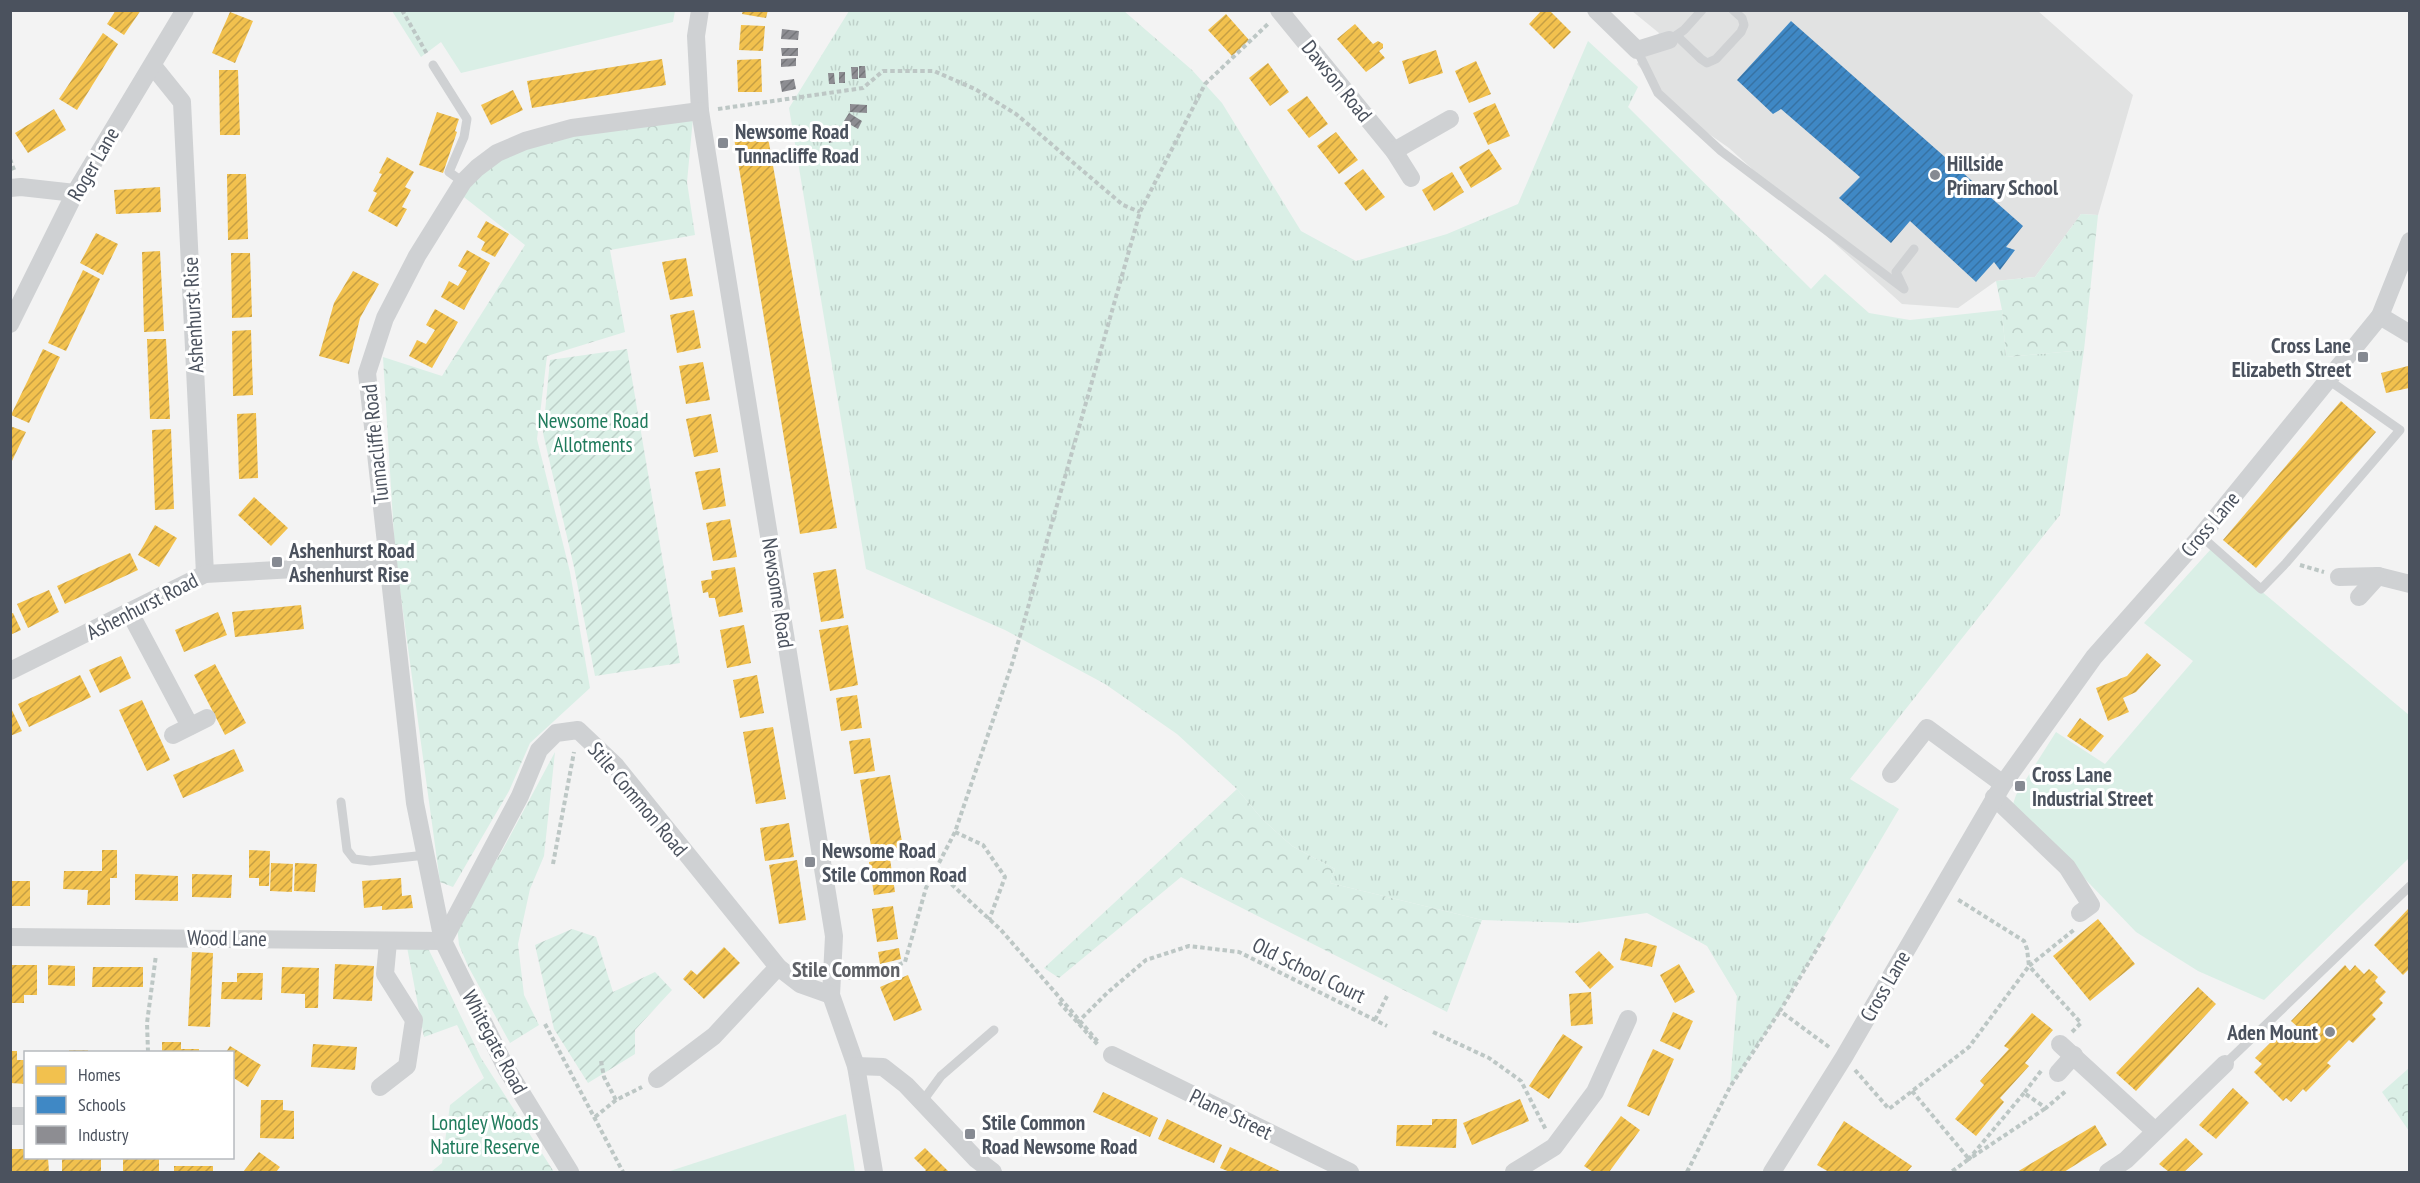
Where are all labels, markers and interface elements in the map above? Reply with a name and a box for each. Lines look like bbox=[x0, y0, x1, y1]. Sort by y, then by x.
street label: Dawson Road bbox=[1296, 35, 1378, 127]
place label: Newsome Road Tunnacliffe Road bbox=[735, 118, 859, 169]
street label: Roger Lane bbox=[61, 122, 125, 206]
marker: Newsome Road Tunnacliffe Road bbox=[716, 136, 730, 150]
place label: Hillside Primary School bbox=[1947, 150, 2059, 201]
marker: Hillside Primary School bbox=[1928, 168, 1942, 182]
street label: Ashenhurst Rise bbox=[176, 256, 210, 374]
place label: Cross Lane Elizabeth Street bbox=[2232, 332, 2351, 383]
marker: Cross Lane Elizabeth Street bbox=[2356, 350, 2370, 364]
street label: Tunnacliffe Road bbox=[355, 383, 395, 505]
park label: Newsome Road Allotments bbox=[538, 407, 649, 458]
street label: Cross Lane bbox=[2175, 486, 2245, 562]
street label: Newsome Road bbox=[756, 536, 800, 650]
place label: Ashenhurst Road Ashenhurst Rise bbox=[288, 537, 415, 588]
marker: Ashenhurst Road Ashenhurst Rise bbox=[270, 555, 284, 569]
street label: Ashenhurst Road bbox=[82, 566, 202, 646]
street label: Stile Common Road bbox=[582, 736, 694, 862]
place label: Cross Lane Industrial Street bbox=[2032, 761, 2153, 812]
marker: Cross Lane Industrial Street bbox=[2013, 779, 2027, 793]
place label: Newsome Road Stile Common Road bbox=[822, 837, 967, 888]
marker: Newsome Road Stile Common Road bbox=[803, 855, 817, 869]
street label: Wood Lane bbox=[187, 924, 267, 952]
street label: Old School Court bbox=[1248, 931, 1370, 1009]
street label: Cross Lane bbox=[1854, 946, 1916, 1026]
district label: Stile Common bbox=[792, 955, 900, 983]
street label: Whitegate Road bbox=[456, 985, 534, 1099]
place label: Aden Mount bbox=[2226, 1019, 2318, 1046]
marker: Aden Mount bbox=[2323, 1025, 2337, 1039]
legend bbox=[24, 1051, 234, 1159]
text: Homes bbox=[78, 1063, 121, 1086]
street label: Plane Street bbox=[1185, 1082, 1277, 1146]
text: Schools bbox=[78, 1093, 126, 1116]
park label: Longley Woods Nature Reserve bbox=[430, 1109, 540, 1160]
place label: Stile Common Road Newsome Road bbox=[982, 1109, 1137, 1160]
text: Industry bbox=[78, 1123, 129, 1146]
marker: Stile Common Road Newsome Road bbox=[963, 1127, 977, 1141]

